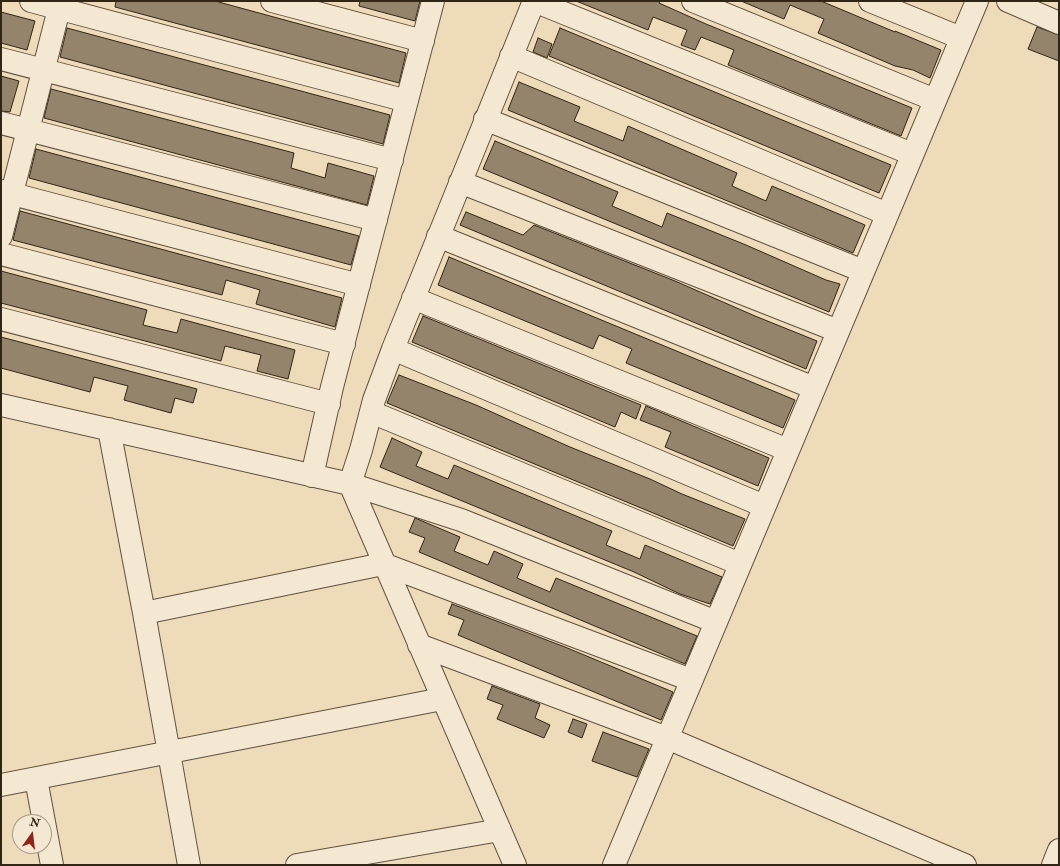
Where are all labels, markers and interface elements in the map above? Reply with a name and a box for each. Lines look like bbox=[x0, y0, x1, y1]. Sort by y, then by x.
north arrow bbox=[12, 814, 52, 854]
text: N bbox=[28, 815, 41, 830]

